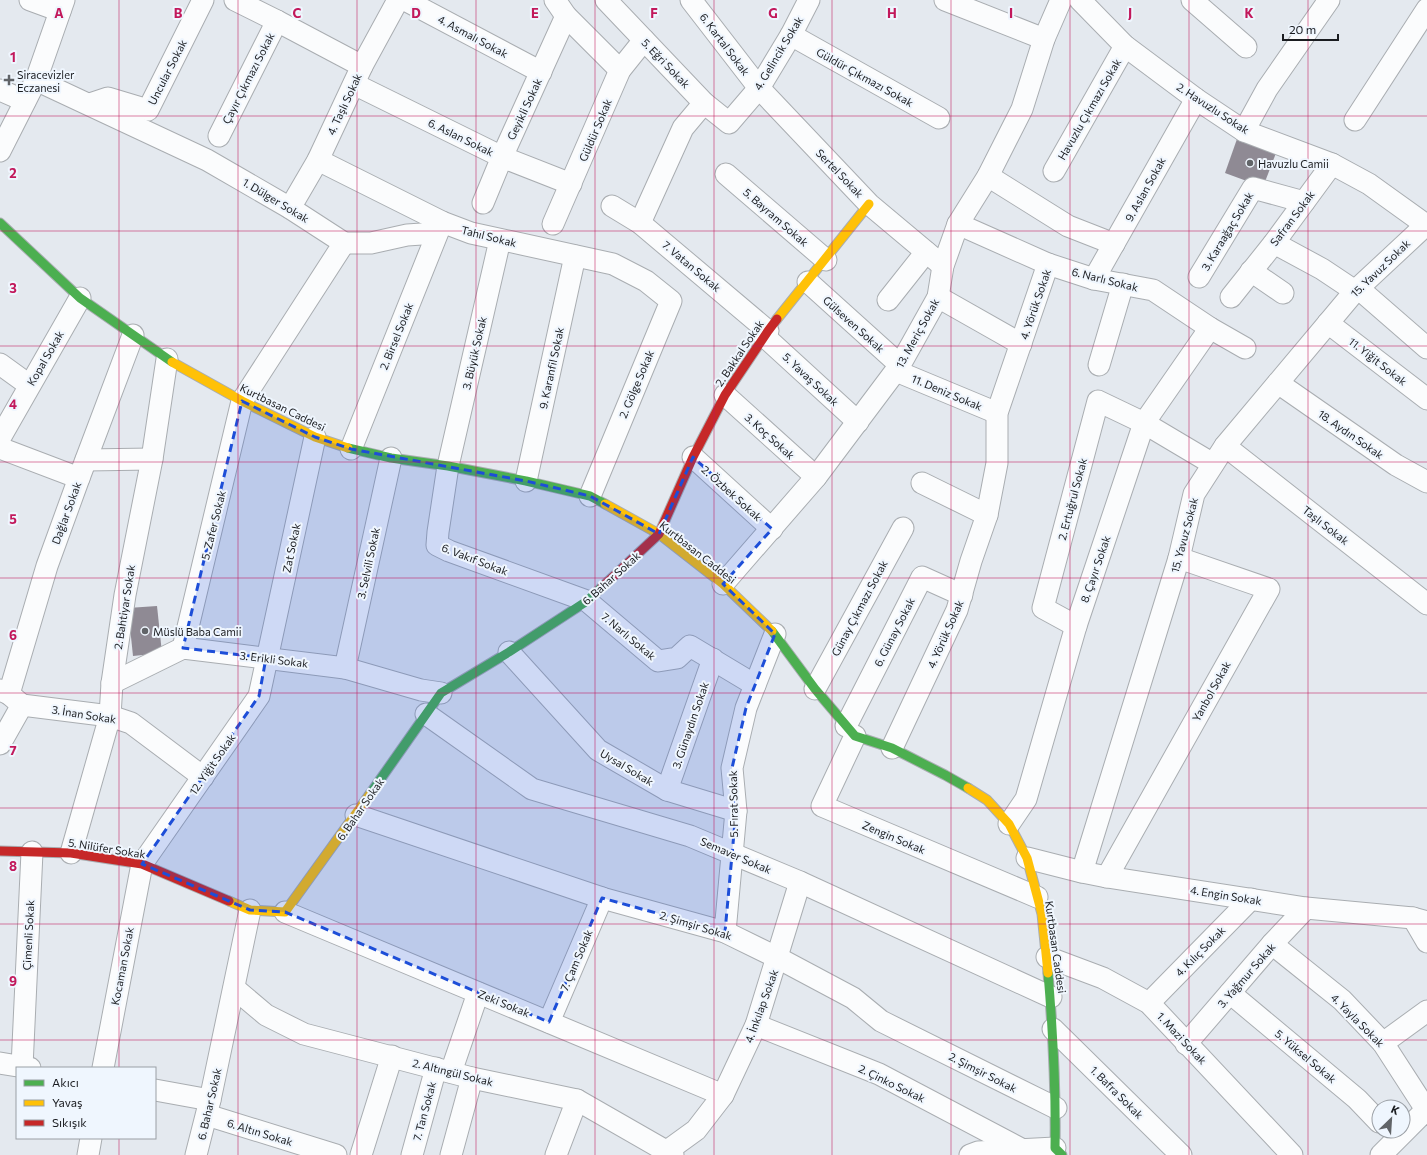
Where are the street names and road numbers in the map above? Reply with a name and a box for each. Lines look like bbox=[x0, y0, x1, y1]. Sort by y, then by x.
street label: 6. Kartal Sokak bbox=[697, 10, 753, 78]
street label: 4. Asmalı Sokak bbox=[436, 12, 510, 60]
street label: 4. Gelincik Sokak bbox=[751, 14, 805, 92]
street label: Çayır Çıkmazı Sokak bbox=[219, 30, 277, 126]
street label: 5. Eğri Sokak bbox=[639, 36, 693, 90]
street label: Uncular Sokak bbox=[145, 37, 189, 107]
street label: Güldür Çıkmazı Sokak bbox=[814, 45, 916, 109]
street label: Havuzlu Çıkmazı Sokak bbox=[1055, 56, 1123, 162]
street label: 4. Taşlı Sokak bbox=[324, 71, 364, 137]
street label: Geyikli Sokak bbox=[504, 76, 544, 142]
street label: 2. Havuzlu Sokak bbox=[1174, 80, 1252, 136]
street label: Güldür Sokak bbox=[576, 97, 614, 163]
street label: 6. Aslan Sokak bbox=[426, 115, 496, 159]
street label: Sertel Sokak bbox=[814, 146, 866, 200]
street label: 9. Aslan Sokak bbox=[1122, 155, 1168, 223]
street label: 1. Dülger Sokak bbox=[240, 175, 312, 225]
street label: 5. Bayram Sokak bbox=[741, 185, 811, 249]
street label: Safran Sokak bbox=[1267, 188, 1317, 248]
street label: 3. Karaağaç Sokak bbox=[1198, 189, 1256, 273]
street label: Tahıl Sokak bbox=[460, 223, 518, 249]
street label: 15. Yavuz Sokak bbox=[1348, 236, 1412, 300]
street label: 7. Vatan Sokak bbox=[660, 238, 724, 294]
street label: 6. Narlı Sokak bbox=[1070, 264, 1140, 294]
street label: 4. Yörük Sokak bbox=[1017, 267, 1053, 341]
street label: Gülseven Sokak bbox=[821, 293, 887, 355]
street label: 13. Meriç Sokak bbox=[893, 296, 941, 370]
street label: 2. Birsel Sokak bbox=[377, 300, 415, 372]
street label: 3. Büyük Sokak bbox=[459, 315, 489, 391]
street label: 2. Bakkal Sokak bbox=[712, 317, 766, 389]
street label: 9. Karanfil Sokak bbox=[536, 326, 566, 410]
street label: Kopal Sokak bbox=[24, 328, 66, 388]
street label: 11. Yiğit Sokak bbox=[1346, 334, 1410, 388]
street label: 2. Gölge Sokak bbox=[616, 348, 656, 420]
street label: 5. Yavaş Sokak bbox=[780, 350, 842, 408]
street label: 11. Deniz Sokak bbox=[910, 371, 984, 413]
street label: Kurtbasan Caddesi bbox=[238, 381, 328, 433]
street label: 18. Aydın Sokak bbox=[1316, 407, 1386, 461]
street label: 3. Koç Sokak bbox=[742, 410, 798, 462]
street label: 2. Ertuğrul Sokak bbox=[1055, 456, 1089, 541]
street label: 2. Özbek Sokak bbox=[699, 462, 765, 523]
street label: Dağlar Sokak bbox=[49, 480, 83, 546]
street label: 5. Zafer Sokak bbox=[198, 489, 228, 561]
street label: 15. Yavuz Sokak bbox=[1168, 496, 1200, 574]
street label: Taşlı Sokak bbox=[1300, 503, 1352, 547]
street label: Kurtbasan Caddesi bbox=[657, 518, 739, 586]
street label: Zat Sokak bbox=[279, 522, 303, 574]
street label: 3. Selvili Sokak bbox=[354, 526, 382, 600]
street label: 8. Çayır Sokak bbox=[1077, 534, 1113, 604]
street label: 6. Vakıf Sokak bbox=[440, 540, 510, 578]
street label: 6. Bahar Sokak bbox=[579, 549, 643, 607]
street label: Günay Çıkmazı Sokak bbox=[828, 558, 890, 658]
street label: 2. Bahtiyar Sokak bbox=[111, 564, 137, 650]
street label: 6. Günay Sokak bbox=[871, 595, 917, 669]
street label: 4. Yörük Sokak bbox=[924, 598, 966, 670]
street label: 7. Narlı Sokak bbox=[599, 610, 659, 662]
street label: 3. Erikli Sokak bbox=[239, 648, 309, 670]
street label: Yanbol Sokak bbox=[1189, 659, 1233, 723]
street label: 3. Günaydın Sokak bbox=[669, 680, 711, 770]
street label: 3. İnan Sokak bbox=[51, 702, 117, 726]
street label: 12. Yiğit Sokak bbox=[186, 731, 238, 797]
street label: Uysal Sokak bbox=[598, 746, 656, 788]
street label: 5. Fırat Sokak bbox=[726, 770, 740, 838]
street label: 6. Bahar Sokak bbox=[334, 775, 386, 843]
street label: Zengin Sokak bbox=[860, 818, 928, 856]
street label: Semaver Sokak bbox=[699, 834, 774, 876]
street label: 5. Nilüfer Sokak bbox=[67, 835, 147, 861]
street label: 4. Engin Sokak bbox=[1189, 883, 1263, 907]
street label: Çimenli Sokak bbox=[20, 899, 36, 971]
street label: Kurtbasan Caddesi bbox=[1043, 900, 1069, 994]
street label: 2. Şimşir Sokak bbox=[658, 908, 734, 942]
street label: 4. Kılıç Sokak bbox=[1172, 923, 1228, 979]
street label: Kocaman Sokak bbox=[108, 926, 136, 1006]
street label: 7. Çam Sokak bbox=[557, 927, 595, 993]
street label: 3. Yağmur Sokak bbox=[1214, 940, 1278, 1010]
street label: 4. İnkılap Sokak bbox=[741, 967, 780, 1045]
street label: Zeki Sokak bbox=[476, 987, 532, 1019]
street label: 4. Yayla Sokak bbox=[1329, 991, 1387, 1049]
street label: 1. Mazi Sokak bbox=[1155, 1009, 1210, 1067]
street label: 5. Yüksel Sokak bbox=[1273, 1027, 1339, 1085]
street label: 2. Şimşir Sokak bbox=[947, 1049, 1019, 1095]
street label: 2. Altıngül Sokak bbox=[411, 1056, 495, 1088]
street label: 2. Çinko Sokak bbox=[857, 1061, 927, 1105]
street label: 1. Bafra Sokak bbox=[1088, 1063, 1146, 1121]
street label: 6. Bahar Sokak bbox=[194, 1067, 224, 1141]
street label: 7. Tan Sokak bbox=[410, 1080, 438, 1142]
street label: 6. Altın Sokak bbox=[226, 1116, 294, 1148]

